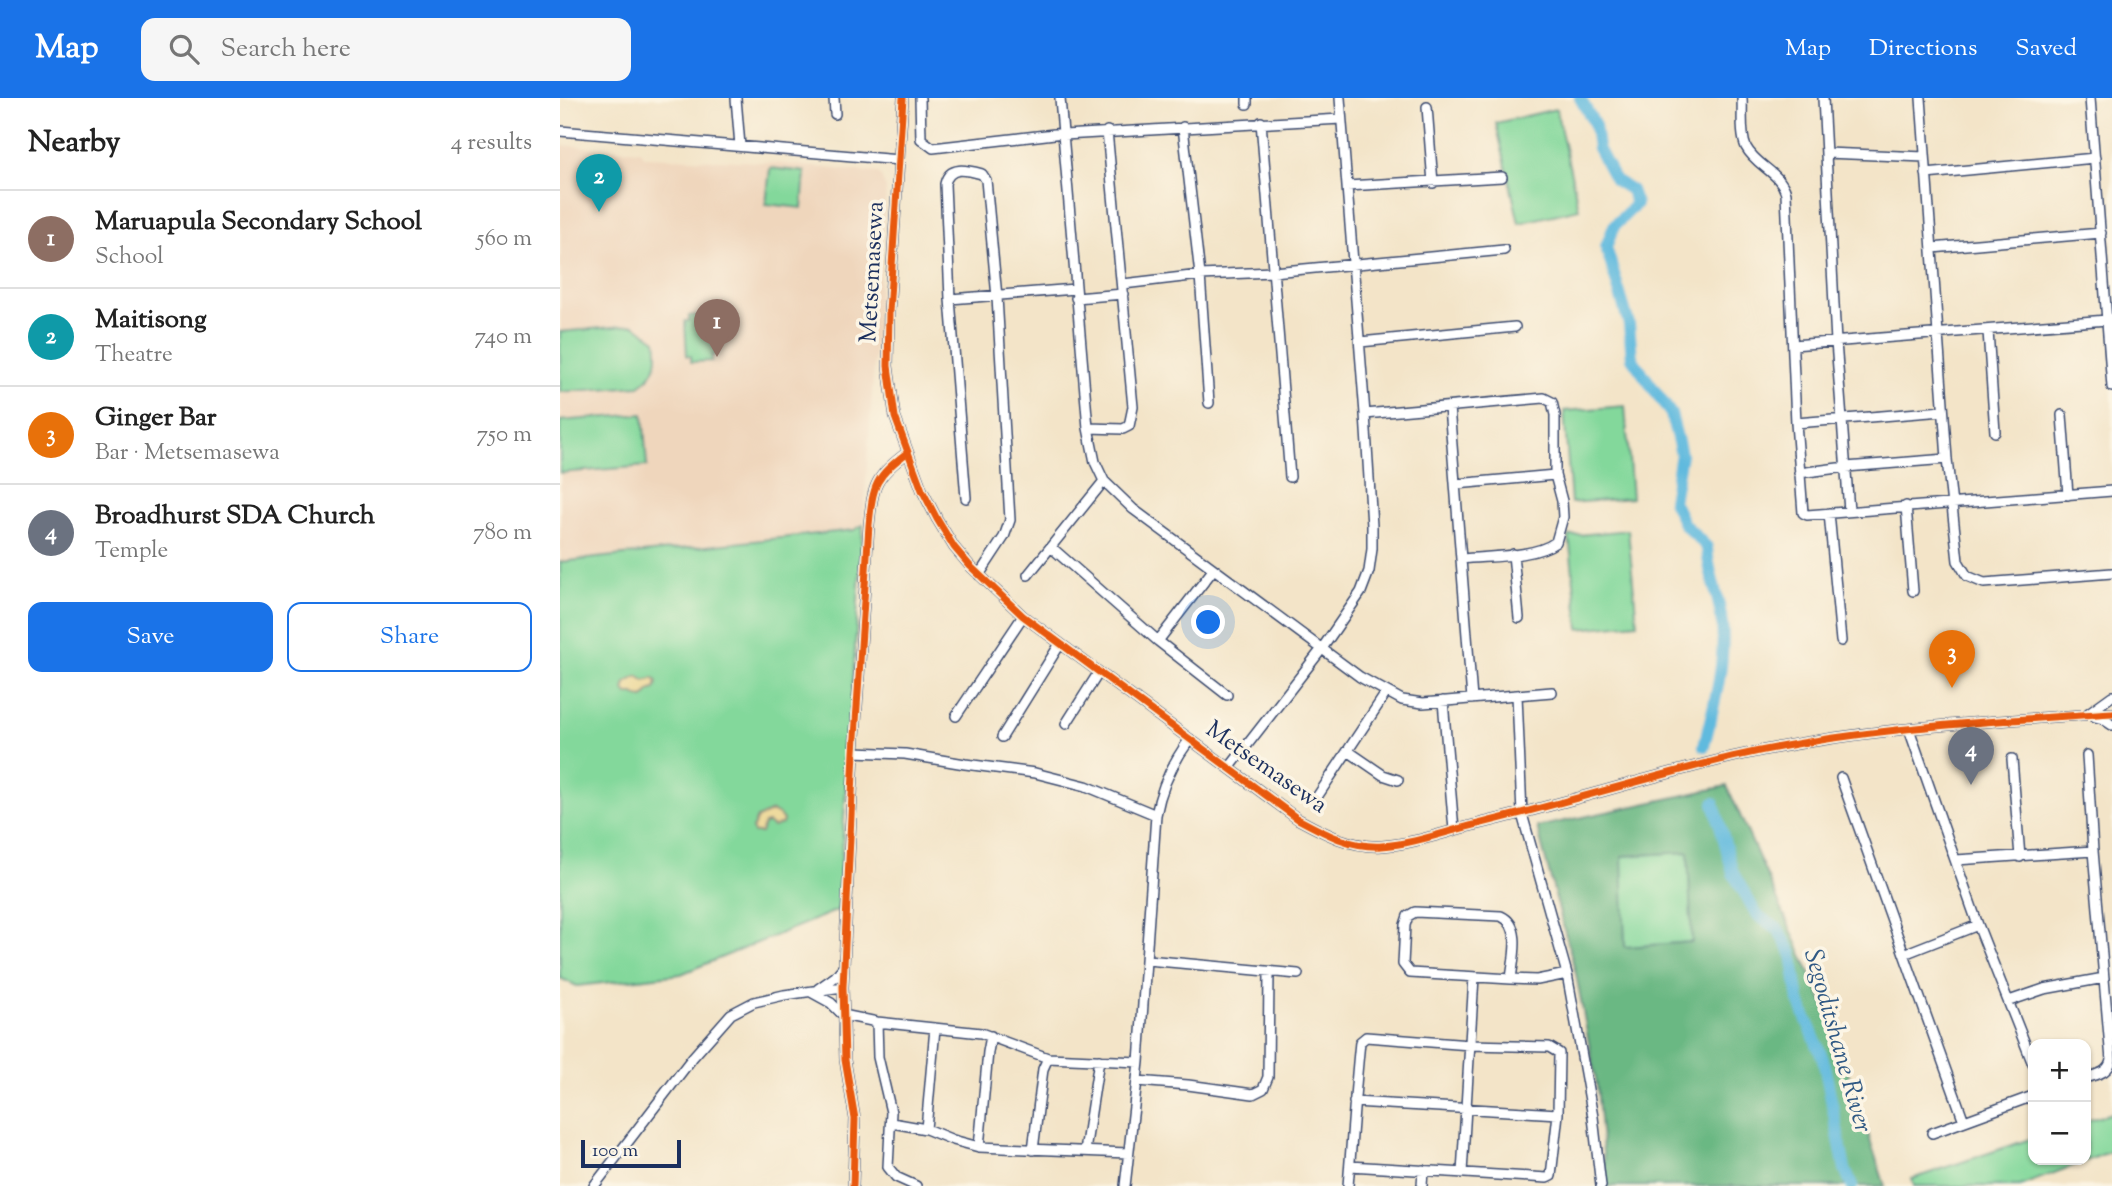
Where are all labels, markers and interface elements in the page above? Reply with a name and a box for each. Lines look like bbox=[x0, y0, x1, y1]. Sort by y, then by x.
search box bbox=[141, 18, 631, 81]
text: Map bbox=[35, 25, 99, 73]
icon: search bbox=[165, 30, 203, 68]
text: Search here bbox=[221, 31, 351, 68]
text: Map bbox=[1785, 32, 1831, 66]
text: Directions bbox=[1869, 32, 1977, 66]
text: Saved bbox=[2015, 32, 2077, 66]
text: Nearby bbox=[28, 122, 120, 165]
text: 4 results bbox=[451, 127, 532, 160]
pin: 2 bbox=[576, 154, 622, 212]
street label: Metsemasewa bbox=[852, 200, 894, 344]
text: Maruapula Secondary School bbox=[95, 204, 422, 241]
text: 1 bbox=[47, 223, 55, 256]
text: 560 m bbox=[477, 223, 532, 256]
text: School bbox=[95, 241, 164, 274]
pin: 1 bbox=[694, 299, 740, 357]
text: Maitisong bbox=[95, 302, 207, 339]
text: 2 bbox=[46, 321, 56, 354]
text: 740 m bbox=[475, 321, 532, 354]
text: Theatre bbox=[95, 339, 173, 372]
text: Ginger Bar bbox=[95, 400, 216, 437]
text: 3 bbox=[46, 419, 56, 452]
text: 750 m bbox=[477, 419, 532, 452]
text: Bar · Metsemasewa bbox=[95, 437, 280, 470]
text: Broadhurst SDA Church bbox=[95, 498, 375, 535]
text: 4 bbox=[45, 517, 57, 550]
text: 780 m bbox=[473, 517, 532, 550]
text: Temple bbox=[95, 535, 168, 568]
button: Save bbox=[28, 602, 273, 672]
button: Share bbox=[287, 602, 532, 672]
your location bbox=[1191, 605, 1225, 639]
pin: 3 bbox=[1929, 630, 1975, 688]
street label: Metsemasewa bbox=[1198, 713, 1334, 823]
pin: 4 bbox=[1948, 727, 1994, 785]
water label: Segoditshane River bbox=[1793, 945, 1881, 1137]
map controls bbox=[2028, 1039, 2091, 1165]
button: + bbox=[2028, 1039, 2091, 1102]
button: − bbox=[2028, 1102, 2091, 1165]
scale bar bbox=[581, 1137, 681, 1169]
text: 100 m bbox=[592, 1138, 638, 1165]

